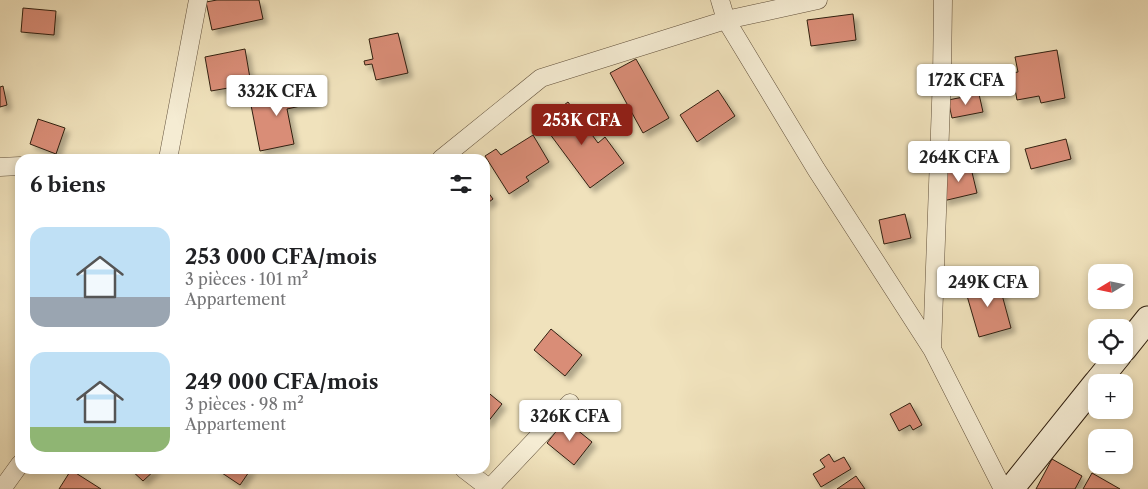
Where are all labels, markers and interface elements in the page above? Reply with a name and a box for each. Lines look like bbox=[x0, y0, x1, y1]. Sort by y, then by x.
pin: 172K CFA bbox=[914, 64, 1018, 106]
text: 172K CFA bbox=[928, 70, 1004, 90]
pin: 332K CFA bbox=[225, 74, 329, 117]
text: 332K CFA bbox=[237, 81, 317, 101]
pin: 253K CFA bbox=[530, 104, 634, 146]
text: 253K CFA bbox=[543, 110, 621, 130]
pin: 264K CFA bbox=[907, 140, 1011, 183]
text: 264K CFA bbox=[919, 147, 999, 167]
icon: filters bbox=[447, 170, 475, 198]
text: 6 biens bbox=[30, 172, 106, 197]
text: 253 000 CFA/mois bbox=[185, 244, 377, 269]
icon: home bbox=[70, 247, 130, 307]
north arrow bbox=[1088, 264, 1132, 309]
map controls bbox=[1088, 264, 1133, 474]
pin: 249K CFA bbox=[936, 266, 1040, 308]
text: 3 pièces · 101 m² bbox=[185, 269, 308, 289]
text: 249K CFA bbox=[948, 272, 1028, 292]
text: Appartement bbox=[185, 289, 286, 309]
button: locate bbox=[1088, 319, 1133, 364]
text: 249 000 CFA/mois bbox=[185, 369, 379, 394]
icon: home bbox=[70, 372, 130, 432]
button: + bbox=[1088, 374, 1133, 419]
text: 3 pièces · 98 m² bbox=[185, 394, 304, 414]
pin: 326K CFA bbox=[518, 400, 622, 442]
text: 326K CFA bbox=[530, 406, 610, 426]
text: Appartement bbox=[185, 414, 286, 434]
button: − bbox=[1088, 429, 1133, 474]

